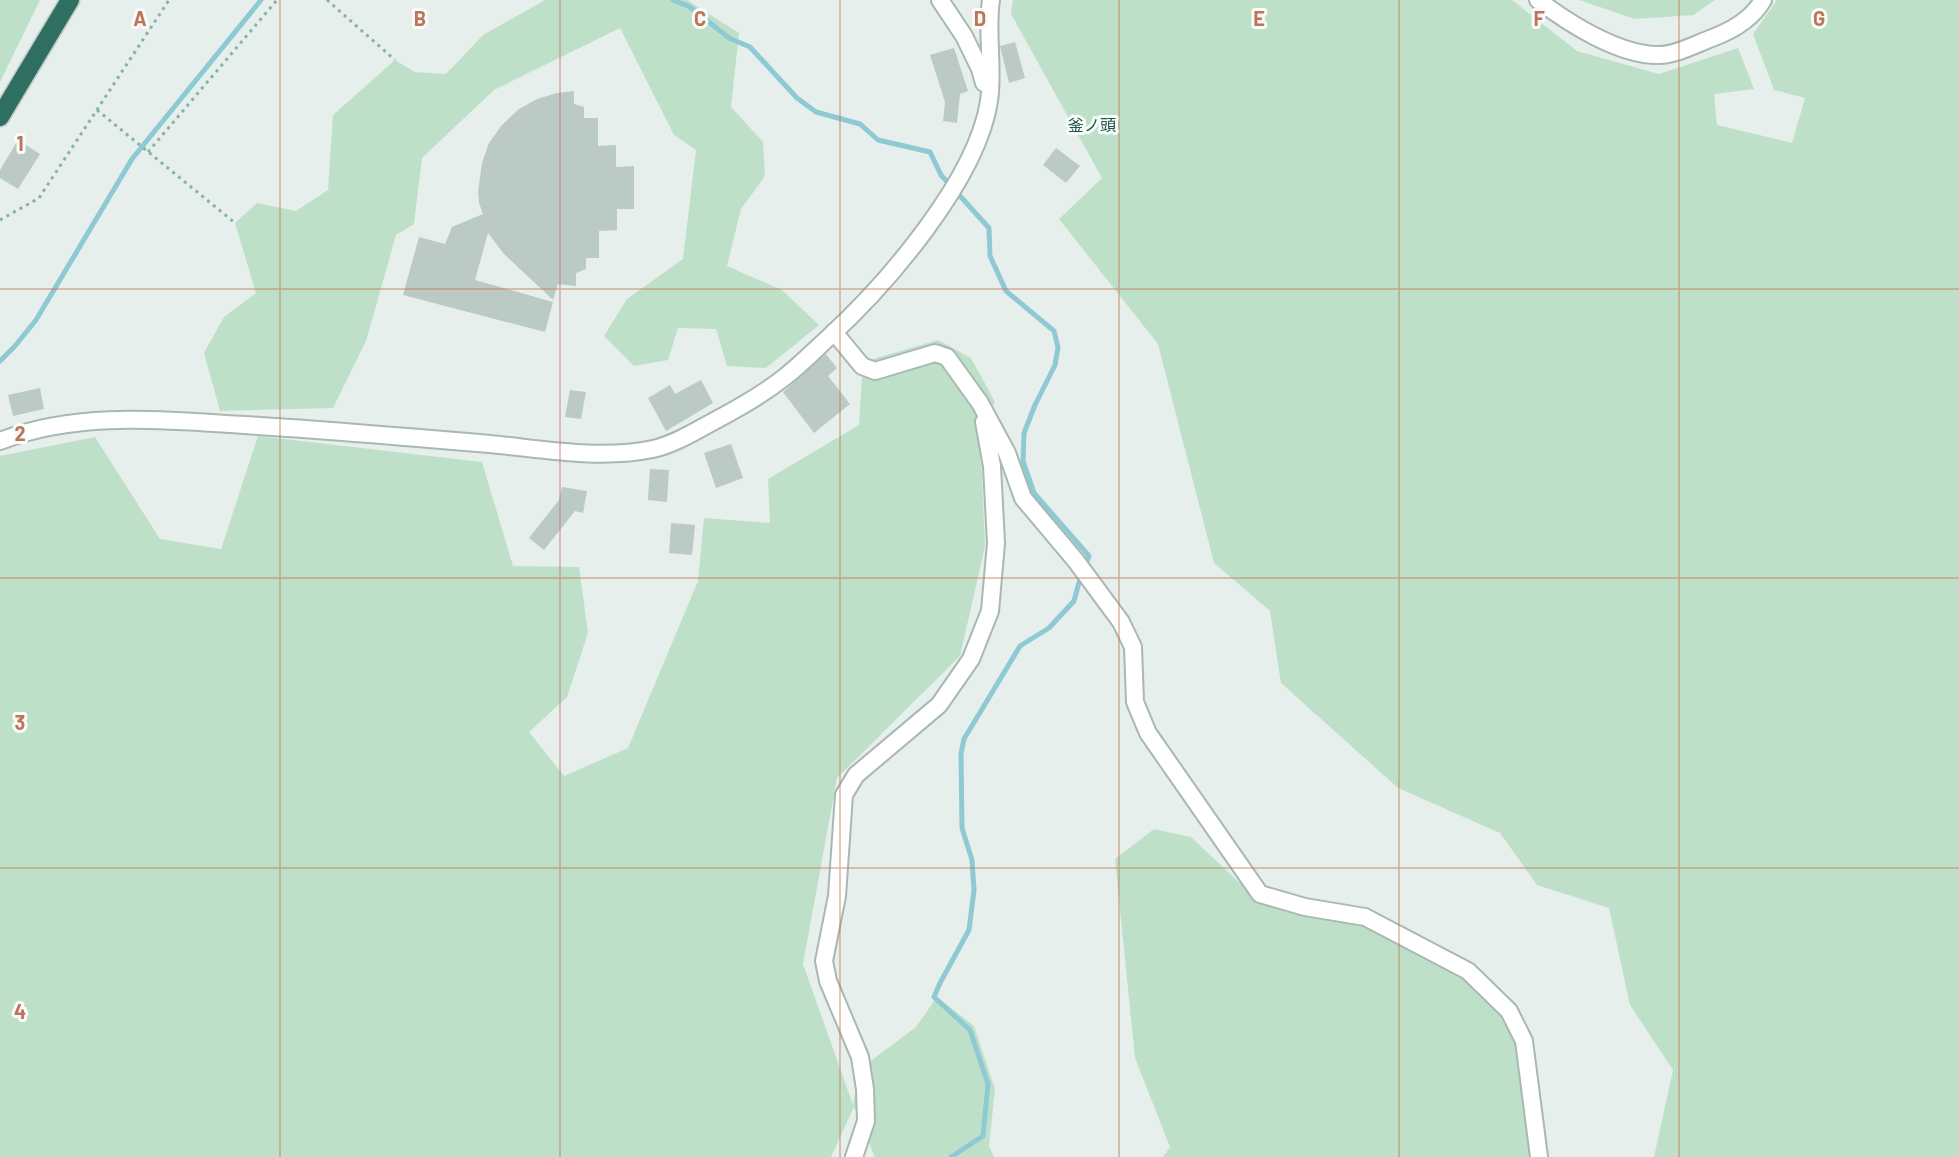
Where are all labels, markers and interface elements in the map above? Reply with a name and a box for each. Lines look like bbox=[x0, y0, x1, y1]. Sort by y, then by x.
text: A bbox=[133, 6, 147, 30]
text: B bbox=[414, 6, 426, 30]
text: C bbox=[694, 6, 706, 30]
text: D bbox=[974, 6, 986, 30]
text: E bbox=[1253, 6, 1265, 30]
text: F bbox=[1533, 6, 1545, 30]
text: G bbox=[1813, 6, 1825, 30]
district label: 釜ノ頭 bbox=[1068, 115, 1116, 134]
text: 1 bbox=[16, 131, 24, 155]
text: 2 bbox=[14, 421, 26, 445]
text: 3 bbox=[15, 710, 25, 734]
text: 4 bbox=[14, 999, 26, 1023]

